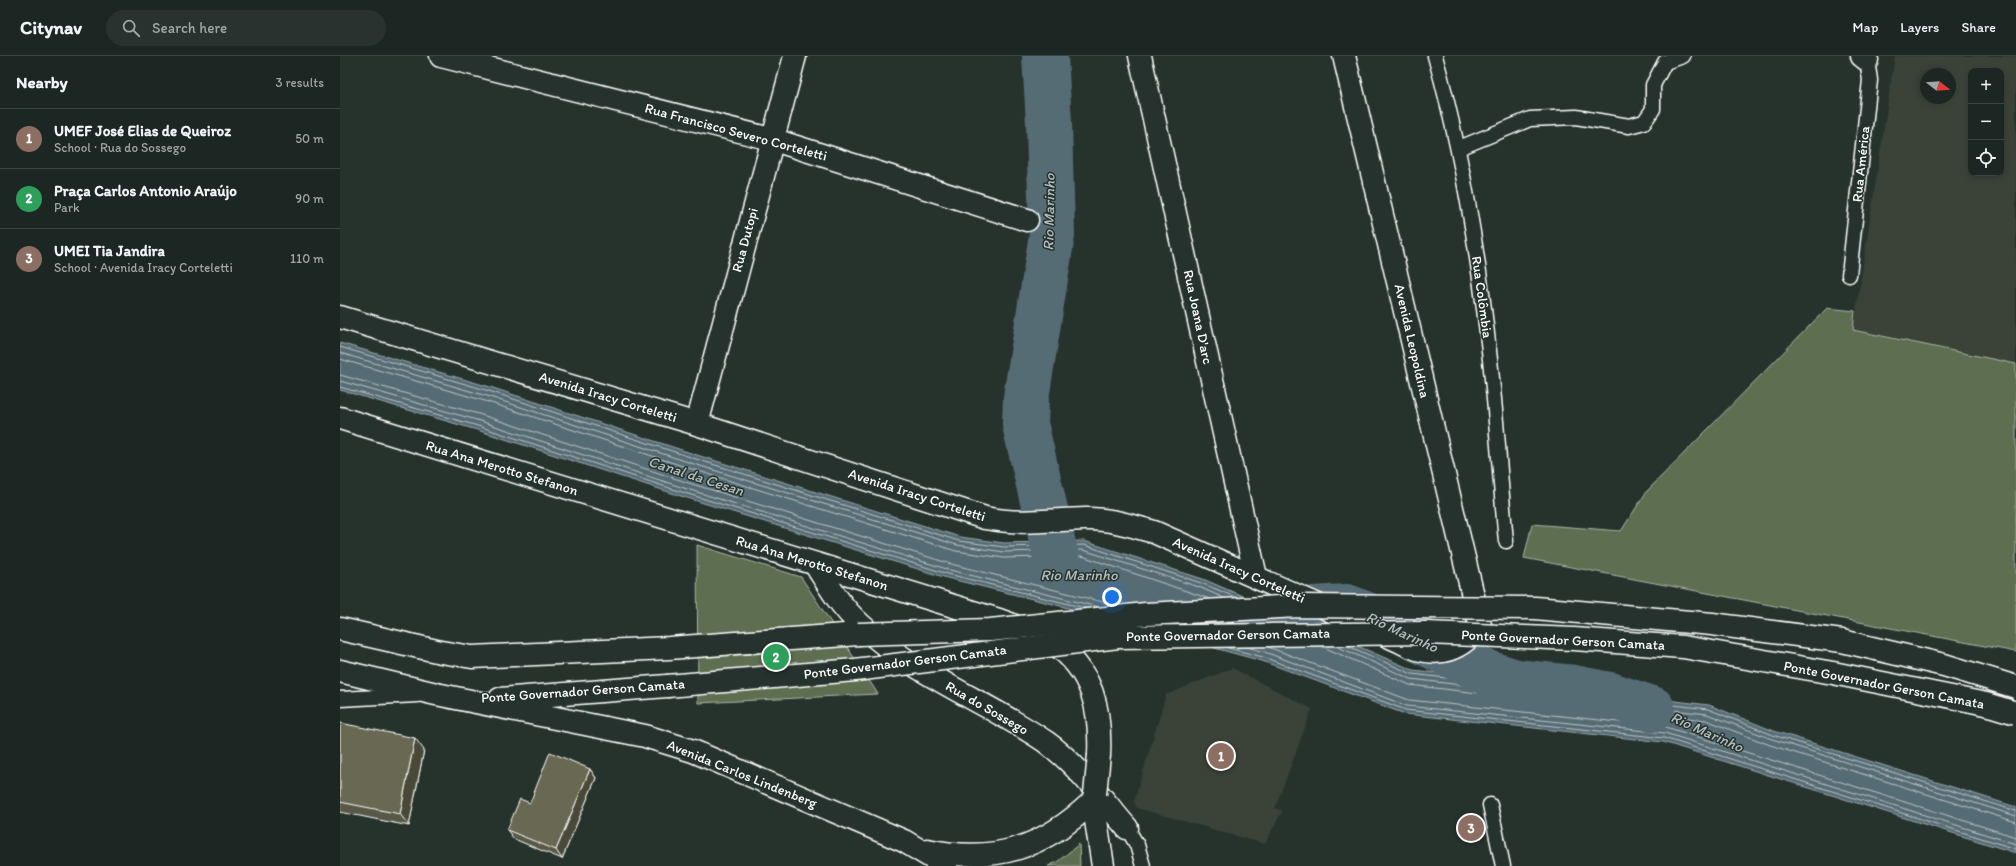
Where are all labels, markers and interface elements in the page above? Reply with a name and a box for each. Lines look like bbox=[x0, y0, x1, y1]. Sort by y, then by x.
search box bbox=[106, 10, 386, 46]
text: Citynav bbox=[20, 16, 82, 39]
icon: search bbox=[120, 17, 142, 39]
text: Search here bbox=[152, 19, 227, 37]
text: Map bbox=[1853, 19, 1878, 36]
text: Layers bbox=[1900, 19, 1939, 36]
text: Share bbox=[1961, 19, 1996, 36]
north arrow bbox=[1920, 68, 1956, 104]
map controls bbox=[1968, 68, 2004, 176]
button: + bbox=[1968, 68, 2004, 104]
text: Nearby bbox=[16, 72, 68, 92]
text: 3 results bbox=[275, 75, 324, 90]
street label: Rua Francisco Severo Corteletti bbox=[643, 99, 829, 165]
button: − bbox=[1968, 104, 2004, 140]
text: UMEF José Elias de Queiroz bbox=[54, 122, 231, 140]
street label: Rua América bbox=[1849, 124, 1874, 203]
text: 1 bbox=[26, 131, 32, 146]
text: 50 m bbox=[295, 131, 324, 146]
text: School · Rua do Sossego bbox=[54, 140, 186, 155]
button: locate bbox=[1968, 140, 2004, 176]
water label: Rio Marinho bbox=[1039, 173, 1059, 251]
text: Praça Carlos Antonio Araújo bbox=[54, 182, 237, 200]
text: 2 bbox=[26, 191, 32, 206]
text: 90 m bbox=[295, 191, 324, 206]
text: Park bbox=[54, 200, 80, 215]
street label: Rua Dutopi bbox=[728, 206, 762, 274]
text: UMEI Tia Jandira bbox=[54, 242, 165, 260]
text: 3 bbox=[25, 251, 33, 266]
text: 110 m bbox=[290, 251, 324, 266]
street label: Rua Colômbia bbox=[1468, 255, 1496, 339]
text: School · Avenida Iracy Corteletti bbox=[54, 260, 233, 275]
street label: Rua Joana D'arc bbox=[1180, 268, 1216, 366]
street label: Avenida Leopoldina bbox=[1391, 282, 1433, 400]
street label: Avenida Iracy Corteletti bbox=[537, 368, 679, 426]
street label: Rua Ana Merotto Stefanon bbox=[424, 437, 580, 499]
water label: Canal da Cesan bbox=[646, 452, 746, 500]
street label: Avenida Iracy Corteletti bbox=[846, 465, 988, 525]
street label: Rua Ana Merotto Stefanon bbox=[734, 532, 890, 594]
street label: Avenida Iracy Corteletti bbox=[1170, 533, 1308, 607]
water label: Rio Marinho bbox=[1040, 566, 1118, 584]
your location bbox=[1102, 587, 1122, 607]
water label: Rio Marinho bbox=[1363, 608, 1441, 657]
street label: Ponte Governador Gerson Camata bbox=[1126, 625, 1330, 645]
street label: Ponte Governador Gerson Camata bbox=[1461, 626, 1665, 654]
street label: Ponte Governador Gerson Camata bbox=[803, 641, 1007, 683]
pin: 2 bbox=[763, 642, 789, 672]
street label: Ponte Governador Gerson Camata bbox=[1782, 657, 1986, 713]
street label: Ponte Governador Gerson Camata bbox=[481, 675, 685, 707]
street label: Rua do Sossego bbox=[943, 677, 1031, 739]
water label: Rio Marinho bbox=[1668, 708, 1746, 756]
street label: Avenida Carlos Lindenberg bbox=[664, 736, 820, 812]
pin: 1 bbox=[1208, 741, 1234, 771]
pin: 3 bbox=[1458, 813, 1484, 843]

